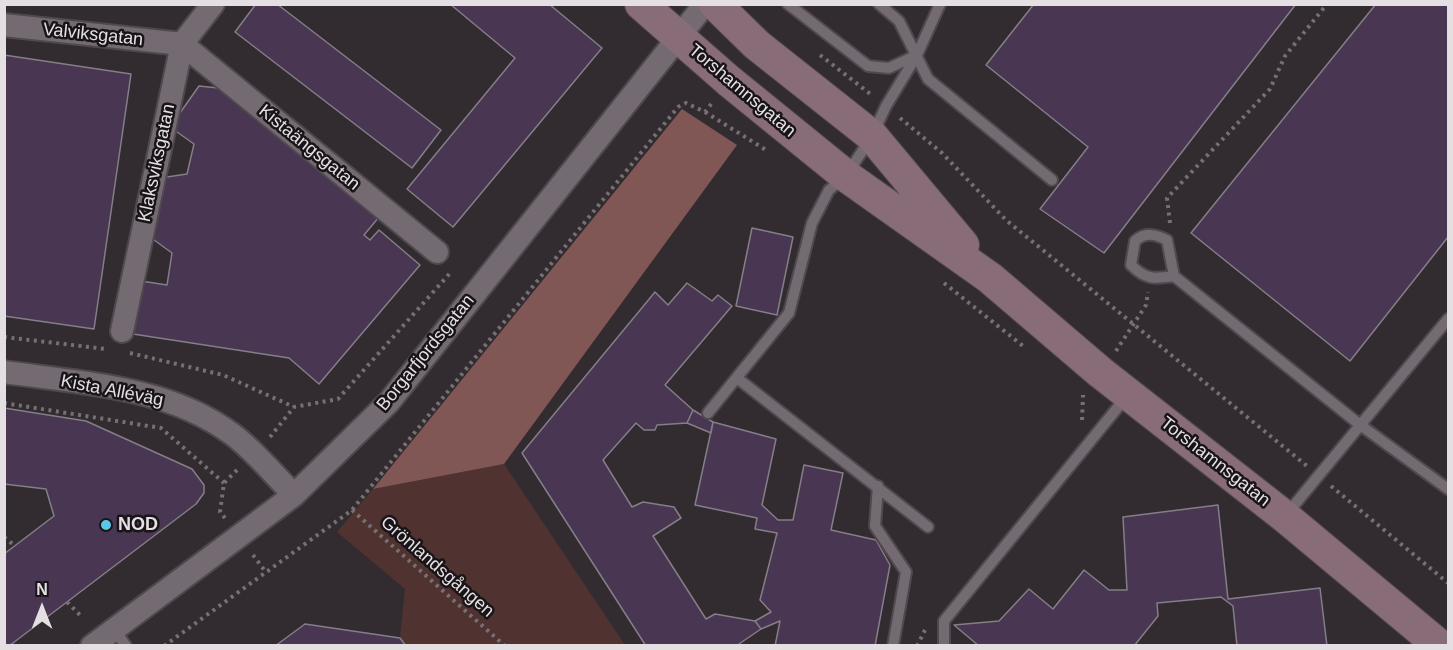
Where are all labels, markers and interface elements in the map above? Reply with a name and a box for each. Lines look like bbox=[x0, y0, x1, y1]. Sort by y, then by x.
street label: Valviksgatan bbox=[42, 19, 144, 51]
street label: Torshamnsgatan bbox=[684, 40, 800, 142]
street label: Kistaängsgatan bbox=[254, 101, 364, 195]
street label: Klaksviksgatan bbox=[134, 102, 180, 224]
street label: Borgarfjordsgatan bbox=[373, 291, 479, 415]
street label: Kista Alléväg bbox=[59, 370, 165, 412]
street label: Torshamnsgatan bbox=[1156, 413, 1274, 511]
street label: Grönlandsgången bbox=[376, 512, 498, 622]
place label: NOD bbox=[118, 514, 158, 536]
marker: NOD bbox=[99, 518, 113, 532]
north arrow bbox=[12, 578, 72, 638]
text: N bbox=[36, 581, 48, 598]

